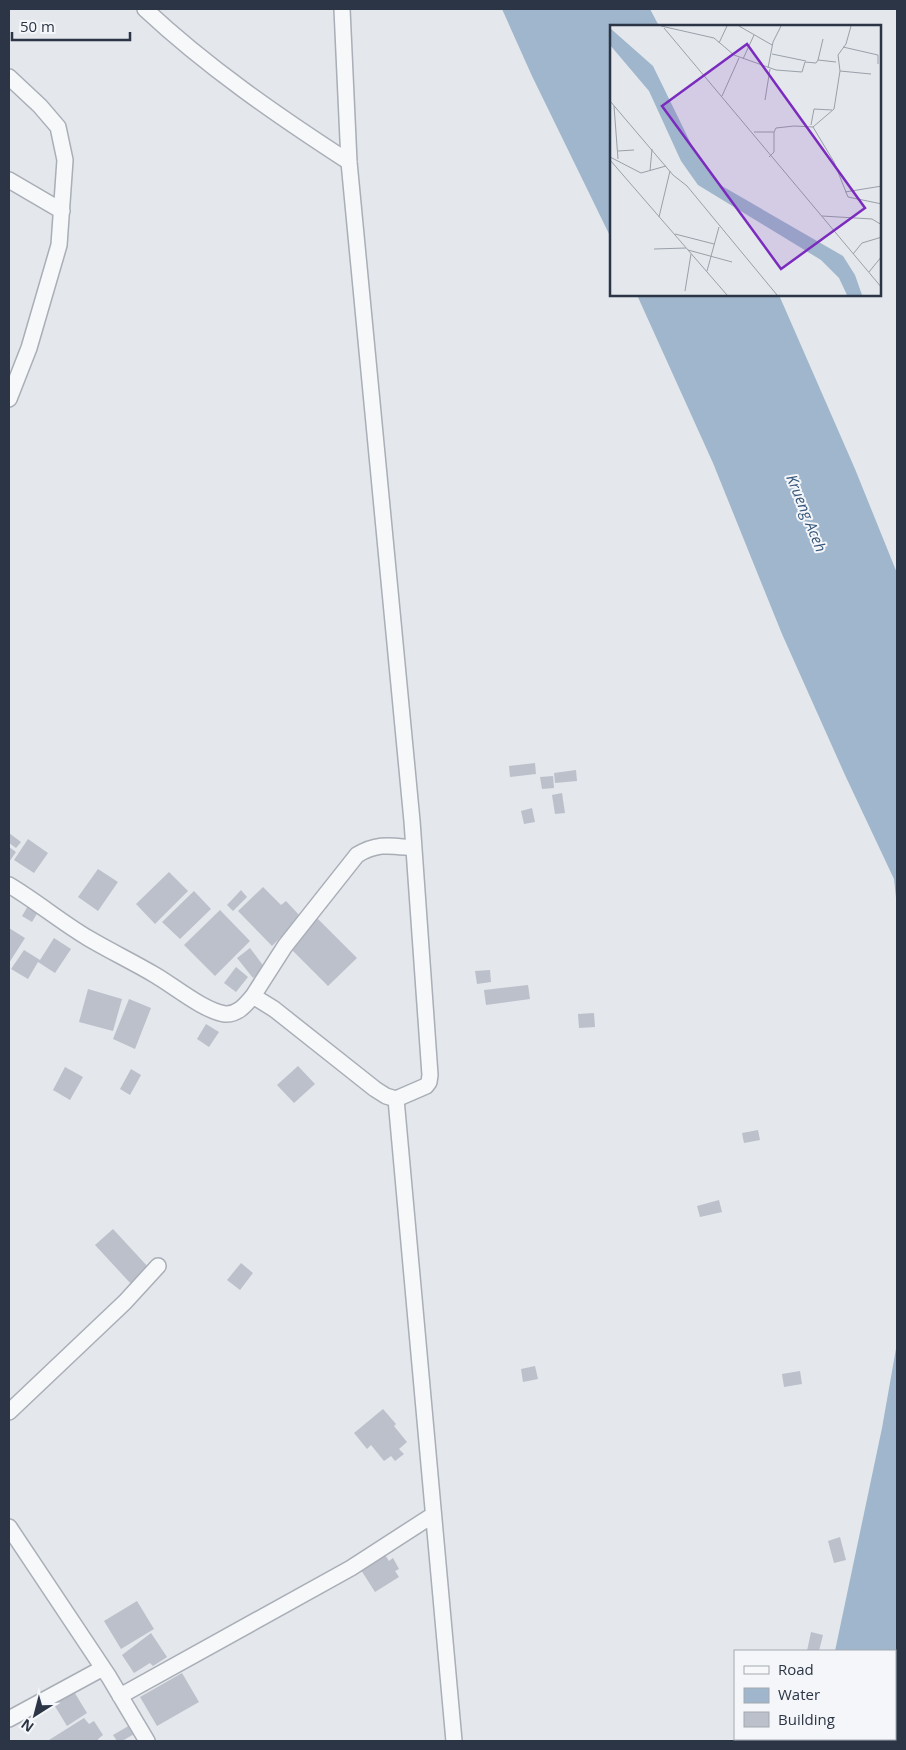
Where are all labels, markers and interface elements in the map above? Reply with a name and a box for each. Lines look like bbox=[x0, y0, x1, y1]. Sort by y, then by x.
scale bar bbox=[12, 10, 130, 42]
text: 50 m bbox=[20, 16, 55, 36]
inset map bbox=[610, 25, 881, 296]
water label: Krueng Aceh bbox=[782, 471, 832, 555]
legend bbox=[734, 1650, 896, 1740]
text: Road bbox=[778, 1659, 814, 1679]
text: Water bbox=[778, 1684, 820, 1704]
north arrow bbox=[10, 1690, 60, 1740]
text: Building bbox=[778, 1709, 835, 1729]
text: N bbox=[17, 1715, 37, 1737]

